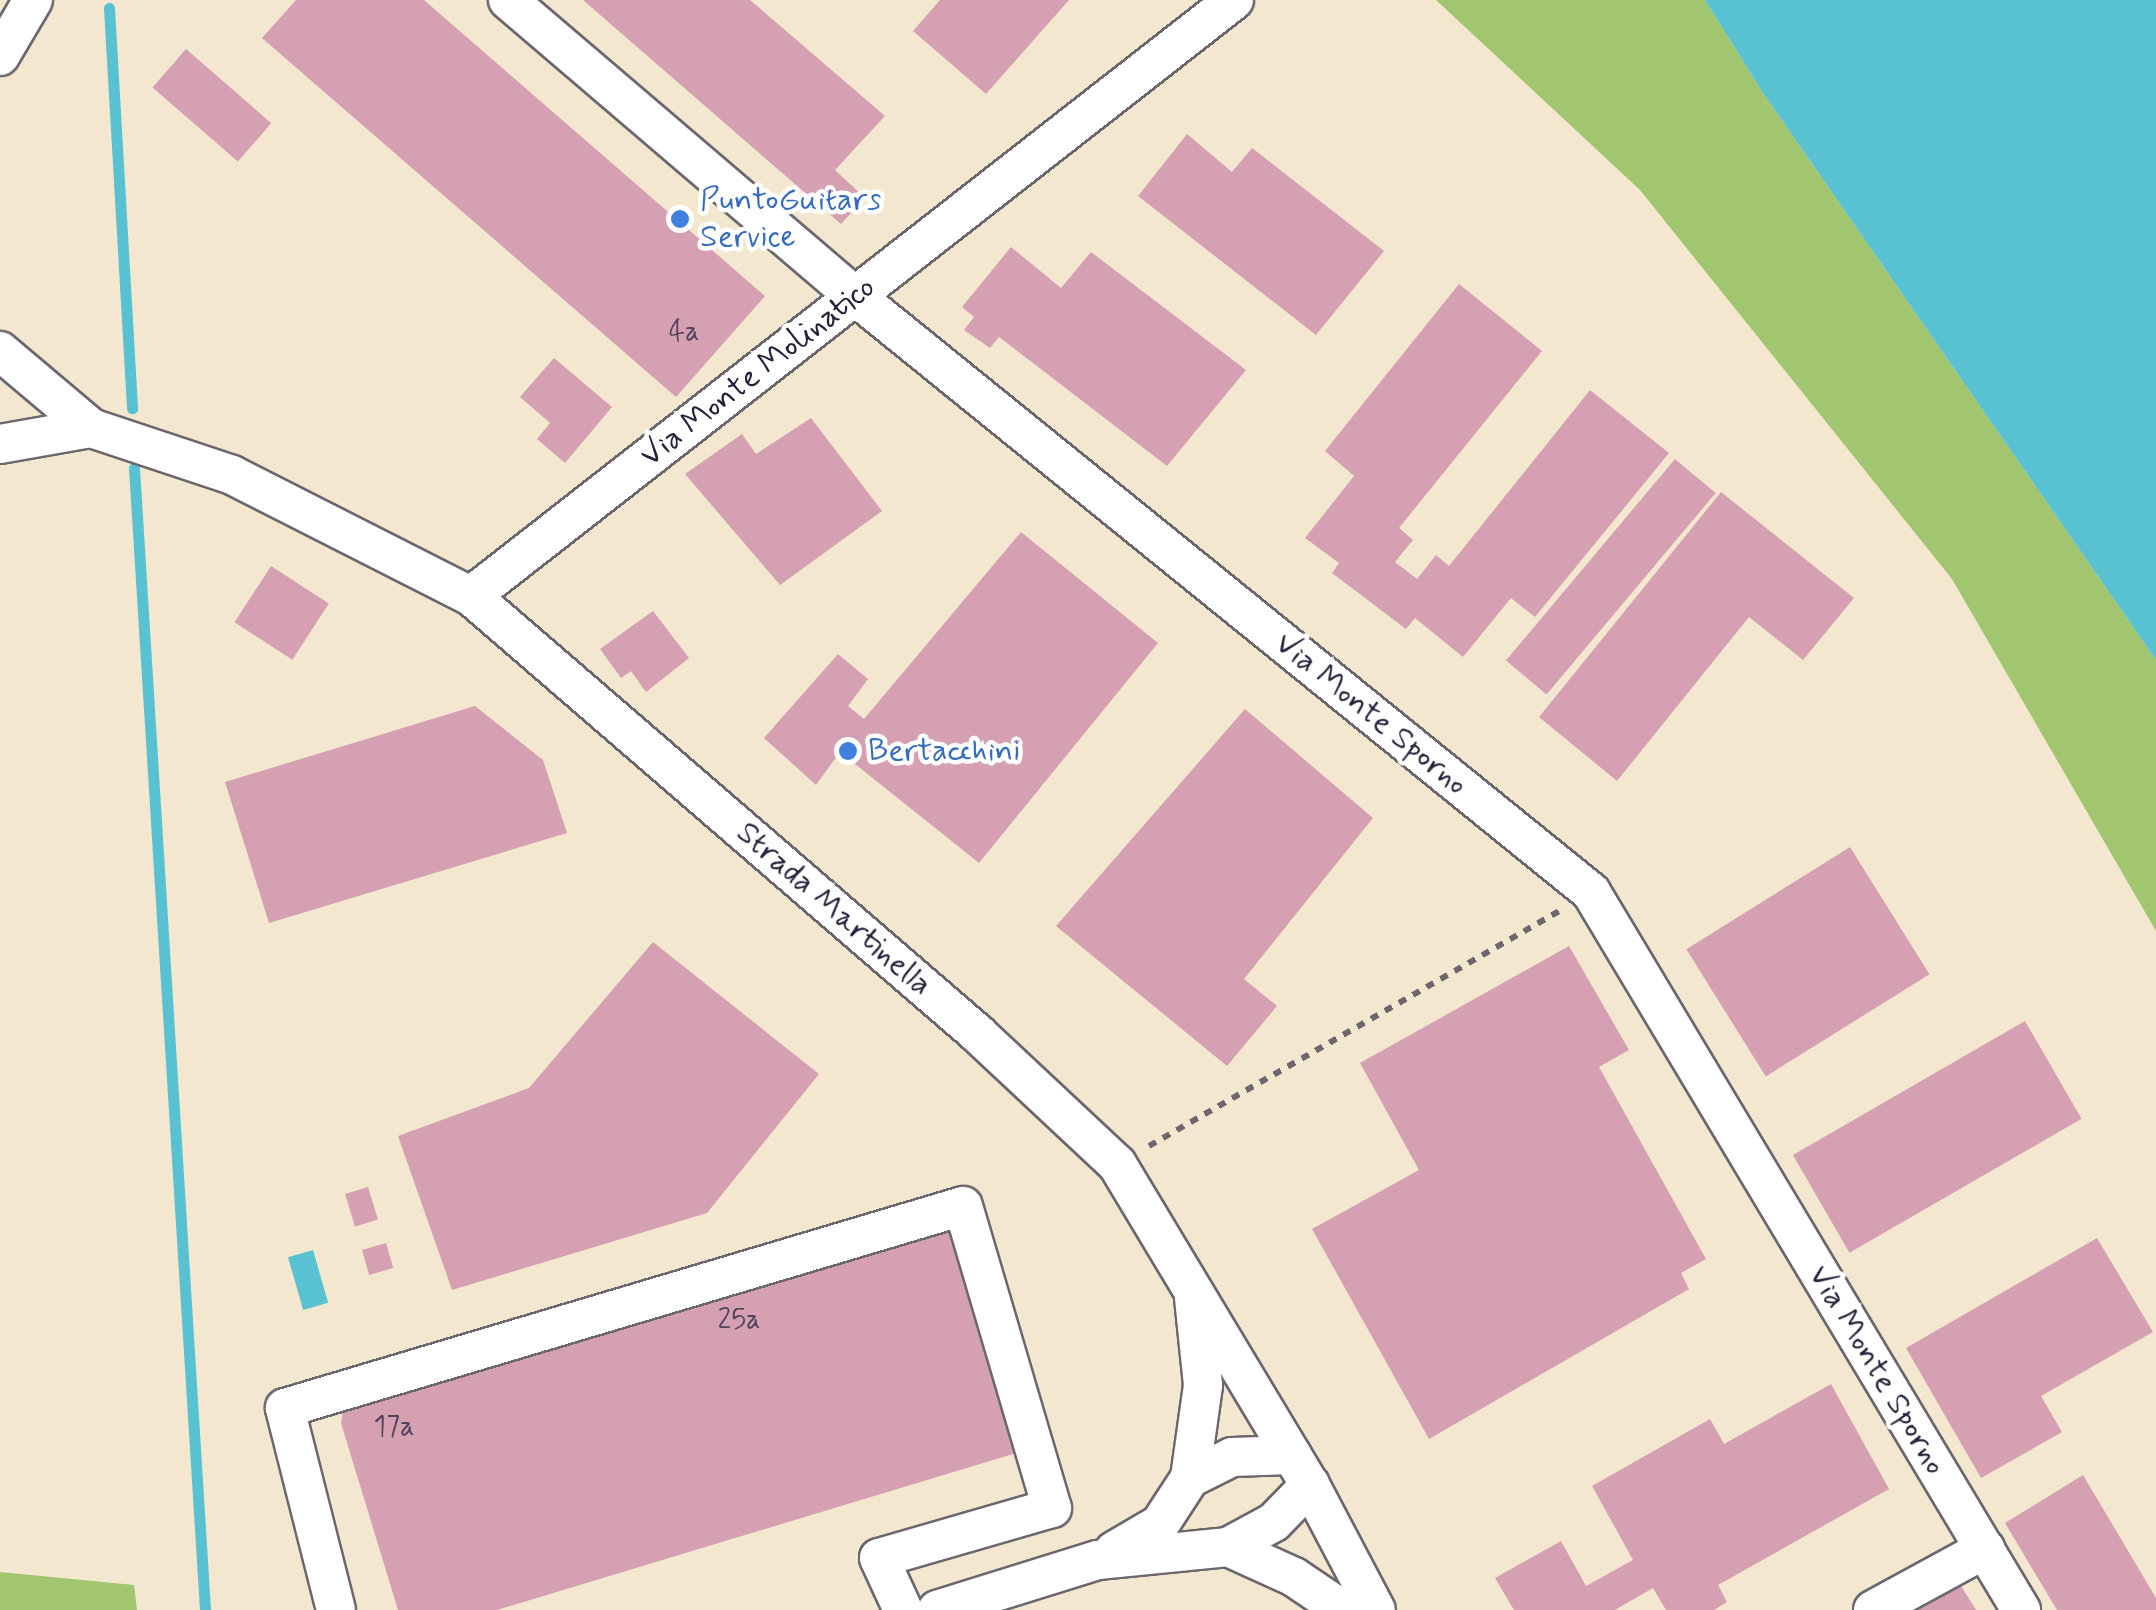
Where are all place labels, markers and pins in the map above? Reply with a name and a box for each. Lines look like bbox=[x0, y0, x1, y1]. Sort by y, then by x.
place label: PuntoGuitars Service bbox=[700, 182, 881, 257]
marker: PuntoGuitars Service bbox=[669, 208, 691, 230]
place label: Bertacchini bbox=[868, 732, 1020, 770]
marker: Bertacchini bbox=[837, 740, 859, 762]

